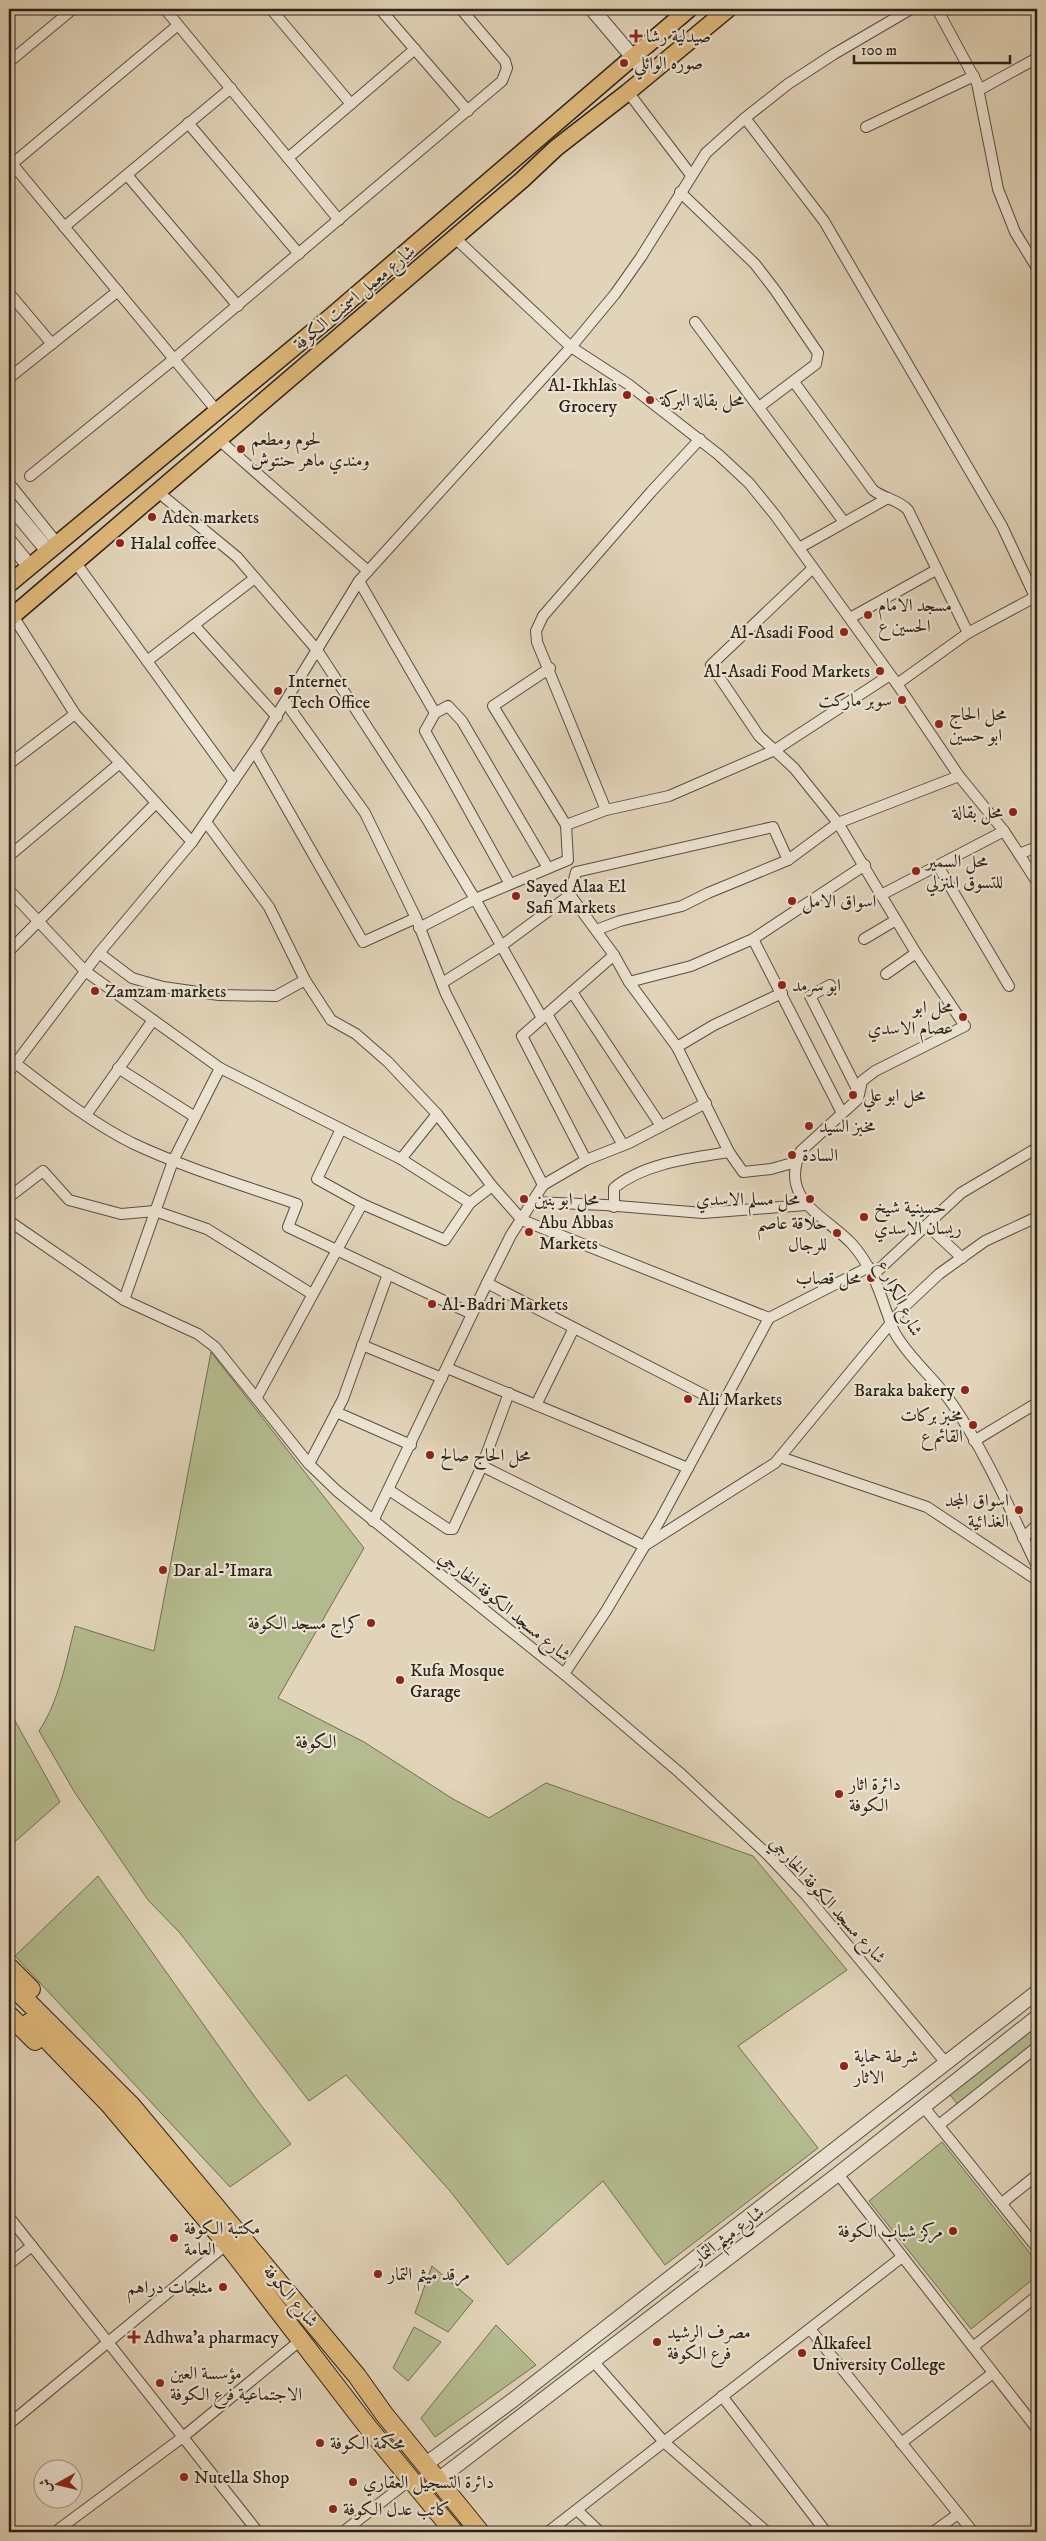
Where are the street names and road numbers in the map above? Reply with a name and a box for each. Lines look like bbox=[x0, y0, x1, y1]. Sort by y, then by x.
street label: شارع معمل اسمنت الكوفة bbox=[289, 240, 422, 357]
street label: شارع الكرار ع bbox=[869, 1257, 927, 1341]
street label: شارع مسجد الكوفة الخارجي bbox=[432, 1547, 575, 1669]
street label: شارع مسجد الكوفة الخارجي bbox=[762, 1832, 890, 1971]
street label: شارع ميثم التمار bbox=[687, 2202, 773, 2276]
street label: شارع الكوفة bbox=[256, 2261, 323, 2334]

